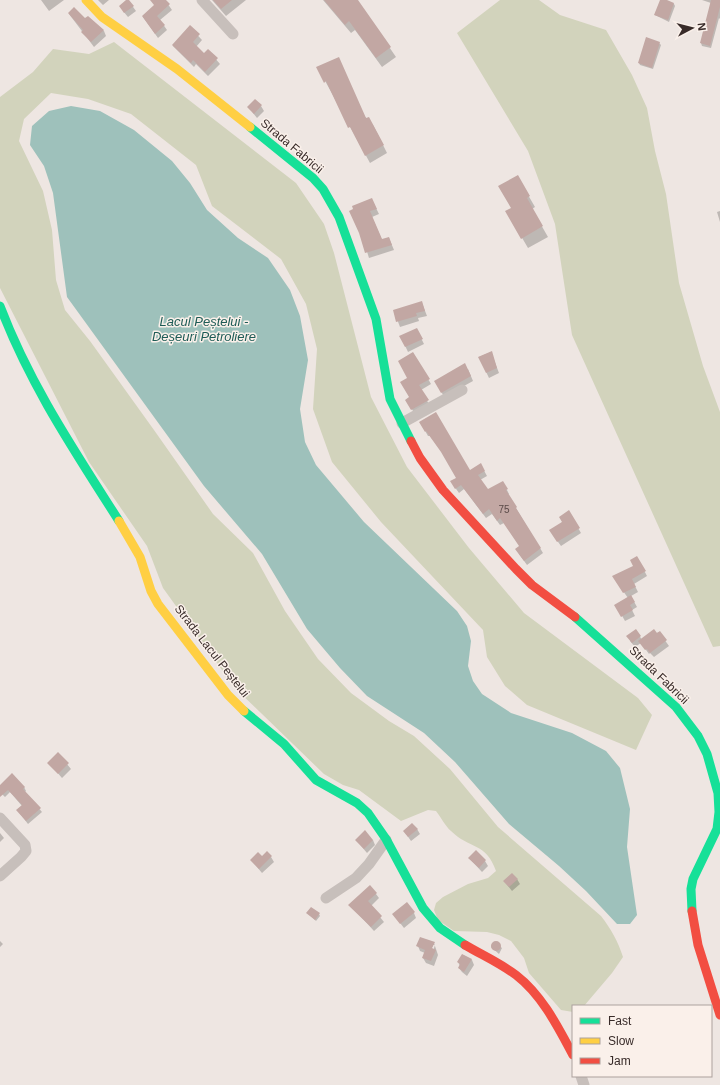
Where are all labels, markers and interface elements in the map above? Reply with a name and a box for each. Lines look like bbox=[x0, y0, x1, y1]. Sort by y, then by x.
north arrow bbox=[672, 8, 712, 48]
text: N bbox=[695, 22, 708, 32]
street label: Strada Fabricii bbox=[258, 116, 326, 176]
water label: Lacul Peștelui - Deșeuri Petroliere bbox=[152, 314, 256, 344]
house number: 75 bbox=[498, 504, 510, 515]
street label: Strada Lacul Peștelui bbox=[172, 602, 252, 700]
street label: Strada Fabricii bbox=[626, 643, 692, 707]
legend bbox=[572, 1005, 712, 1077]
text: Fast bbox=[608, 1014, 632, 1028]
text: Slow bbox=[608, 1034, 634, 1048]
text: Jam bbox=[608, 1054, 631, 1068]

